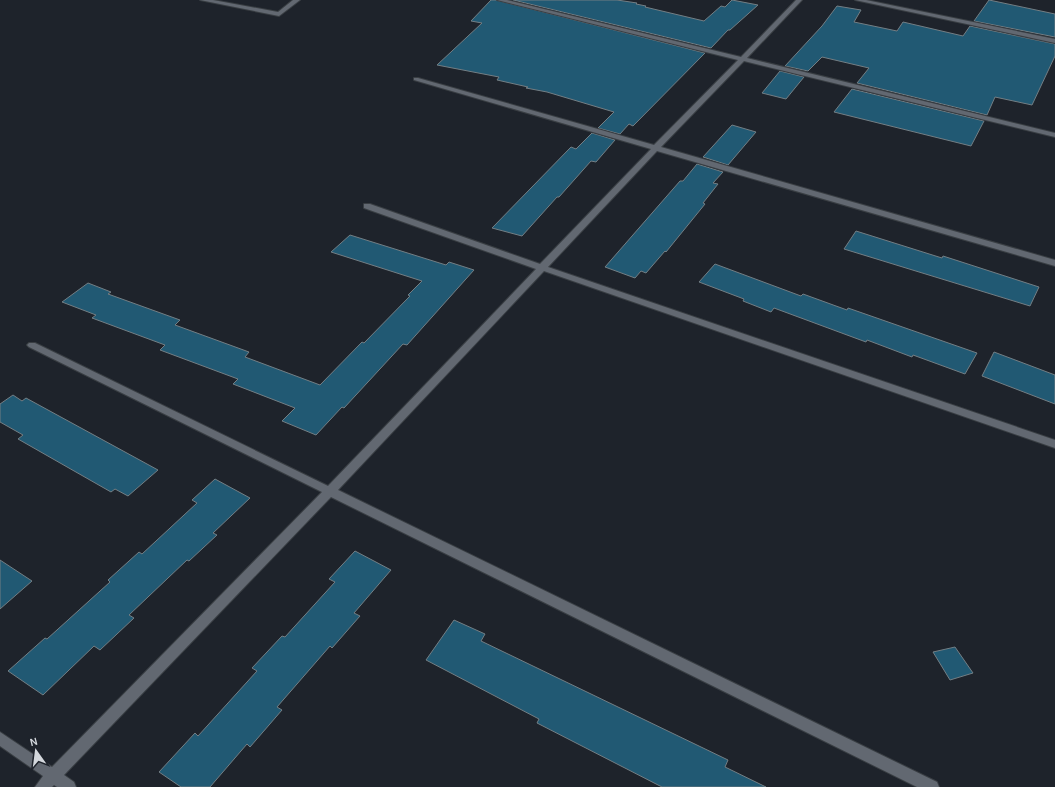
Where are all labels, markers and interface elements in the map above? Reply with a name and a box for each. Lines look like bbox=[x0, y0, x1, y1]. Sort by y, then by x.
north arrow bbox=[16, 731, 56, 771]
text: N bbox=[28, 735, 39, 749]

